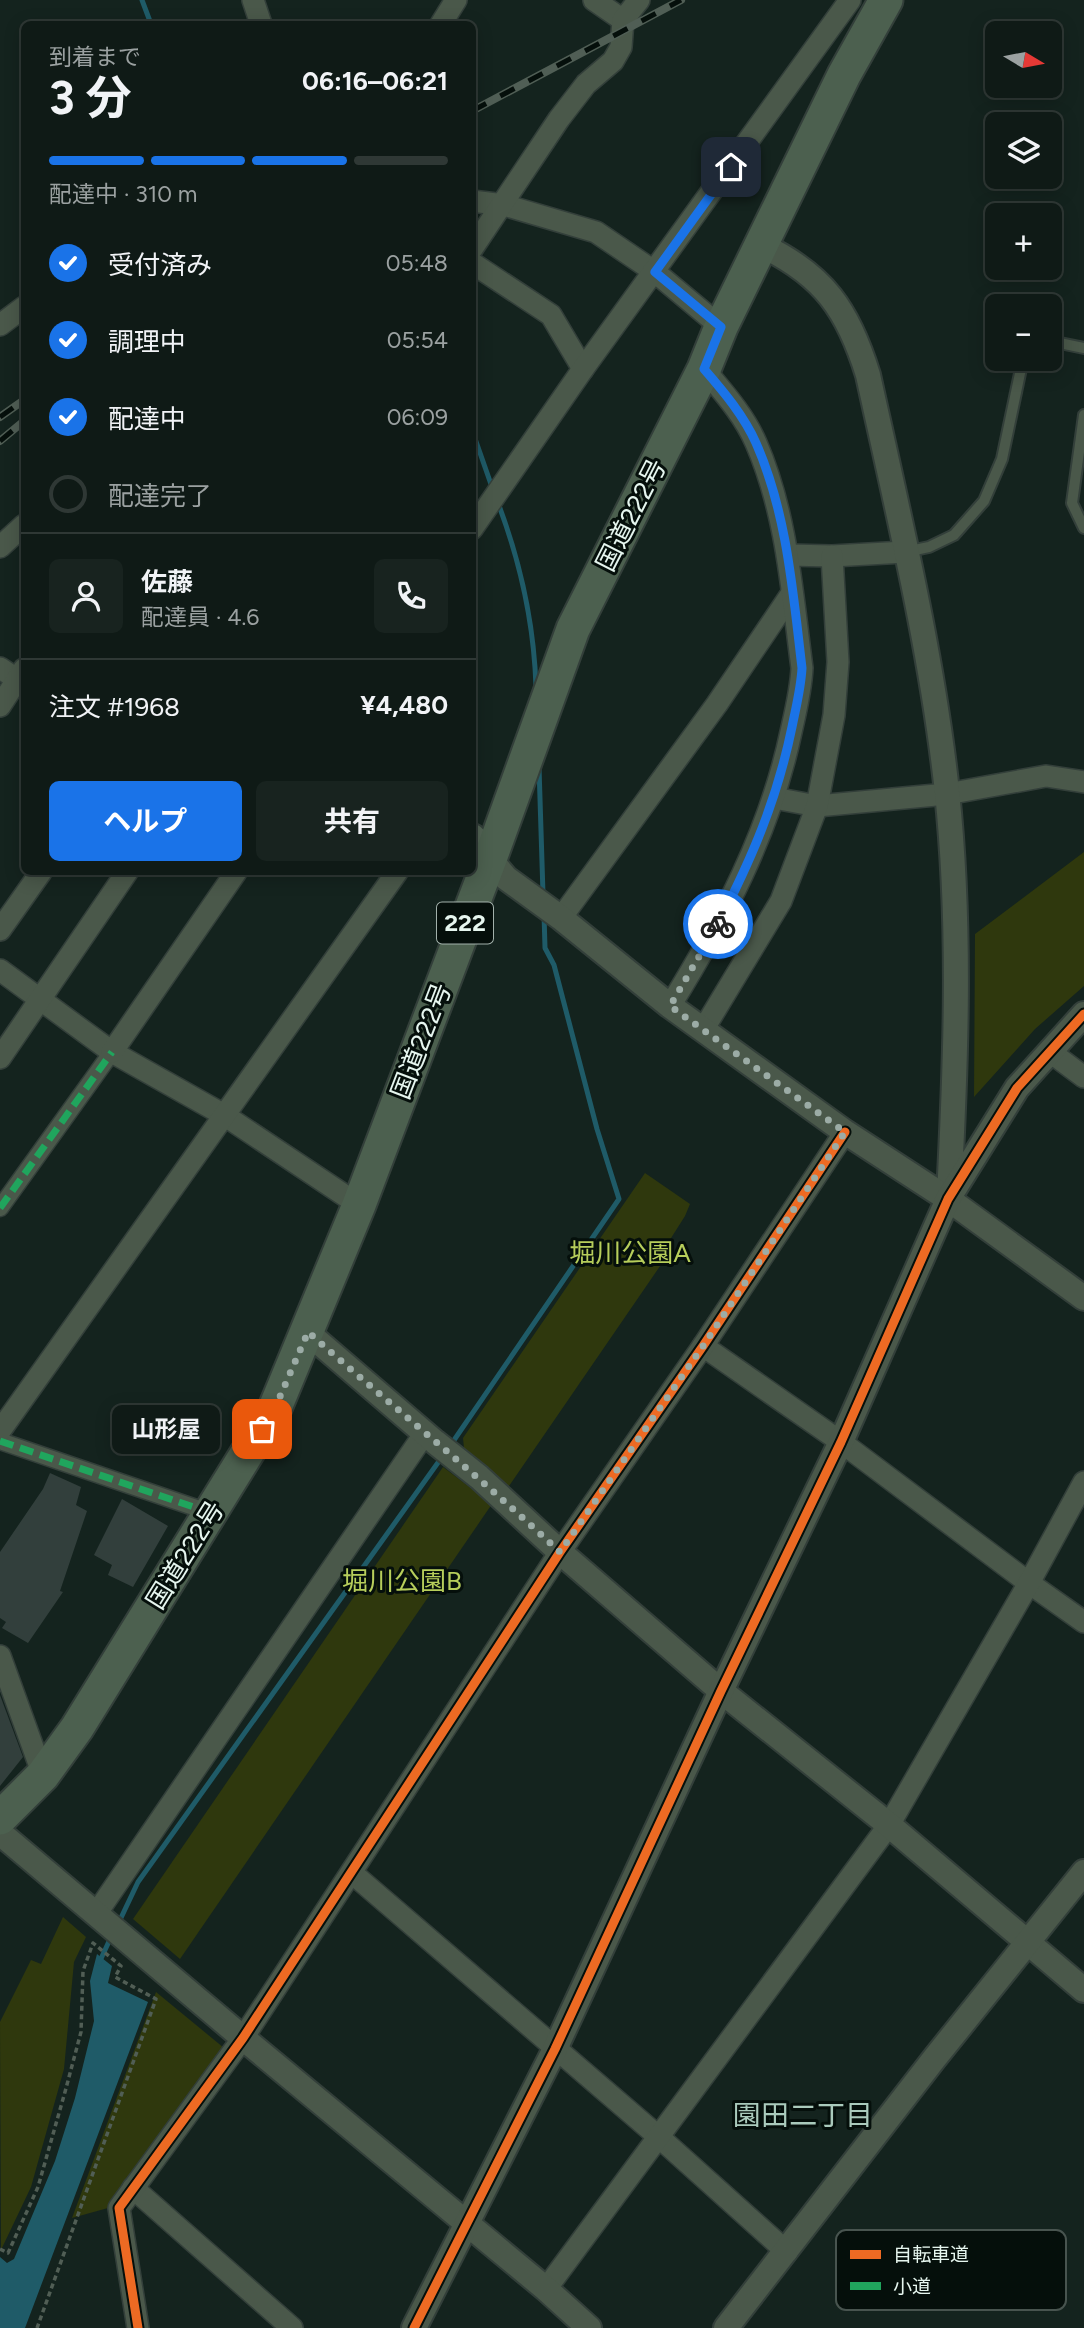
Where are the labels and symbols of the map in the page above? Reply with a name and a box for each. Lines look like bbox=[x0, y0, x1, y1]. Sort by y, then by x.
north arrow bbox=[985, 21, 1062, 98]
pin bbox=[701, 137, 761, 197]
street label: 国道222号 bbox=[589, 454, 673, 576]
courier bbox=[683, 889, 753, 959]
road number: 222 bbox=[437, 903, 493, 944]
street label: 国道222号 bbox=[384, 979, 458, 1103]
park label: 堀川公園A bbox=[569, 1237, 691, 1269]
pin bbox=[232, 1399, 292, 1459]
callout: 山形屋 bbox=[112, 1404, 220, 1454]
street label: 国道222号 bbox=[139, 1495, 231, 1615]
park label: 堀川公園B bbox=[342, 1565, 462, 1597]
district label: 園田二丁目 bbox=[733, 2098, 873, 2132]
legend bbox=[836, 2230, 1066, 2310]
text: 自転車道 bbox=[893, 2243, 969, 2266]
text: 小道 bbox=[893, 2275, 931, 2298]

